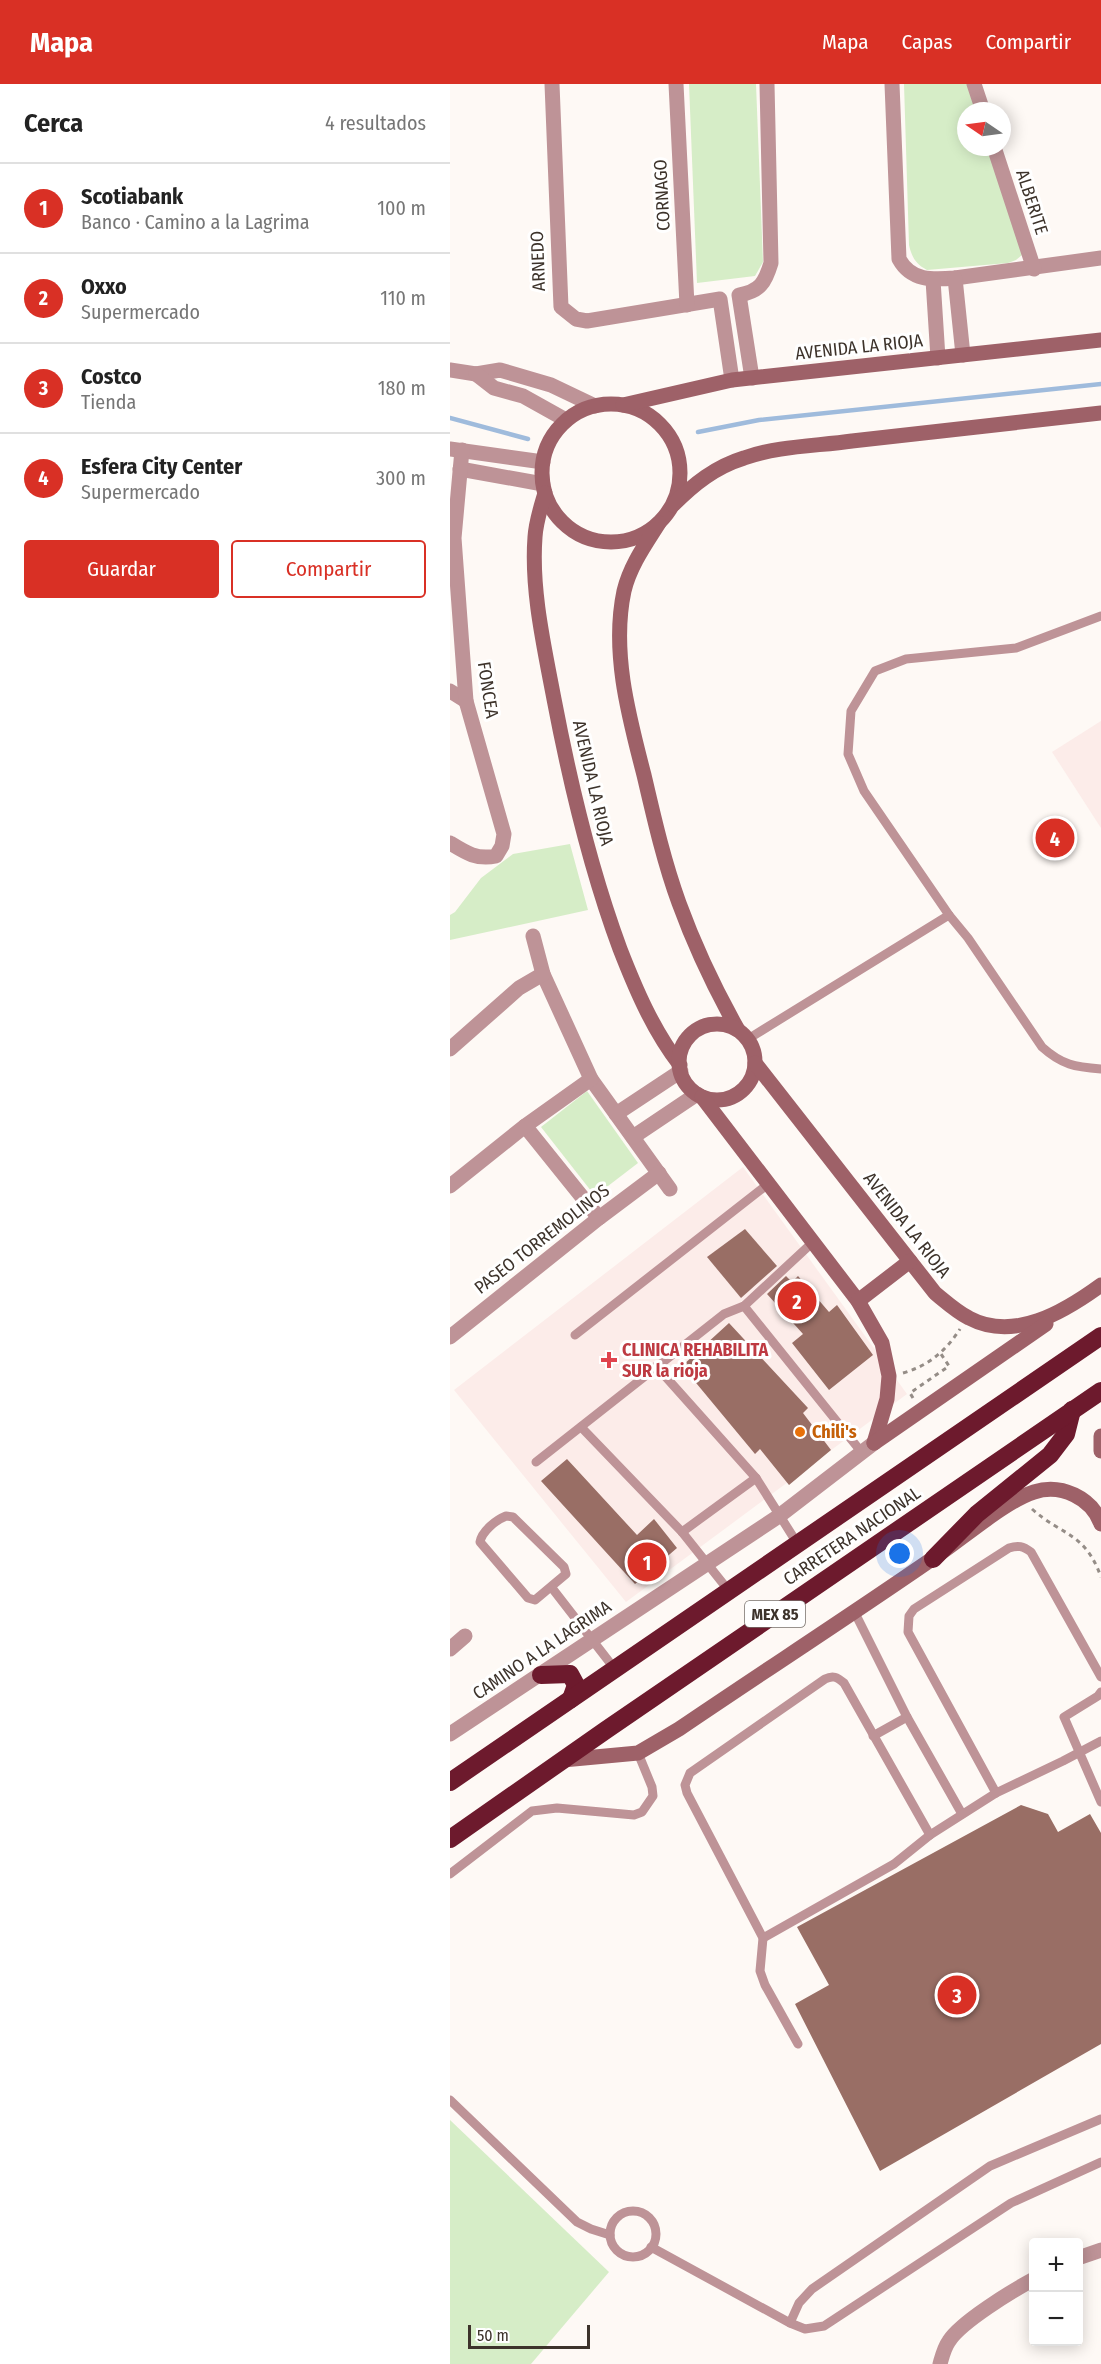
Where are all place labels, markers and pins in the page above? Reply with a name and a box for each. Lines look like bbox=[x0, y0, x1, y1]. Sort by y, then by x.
pin: 4 bbox=[1036, 816, 1074, 861]
pin: 2 bbox=[778, 1278, 816, 1324]
place label: CLINICA REHABILITA SUR la rioja bbox=[622, 1339, 769, 1382]
marker: CLINICA REHABILITA SUR la rioja bbox=[600, 1351, 618, 1369]
place label: Chili's bbox=[812, 1421, 857, 1443]
marker: Chili's bbox=[793, 1425, 807, 1439]
pin: 1 bbox=[628, 1540, 666, 1584]
pin: 3 bbox=[938, 1972, 976, 2018]

